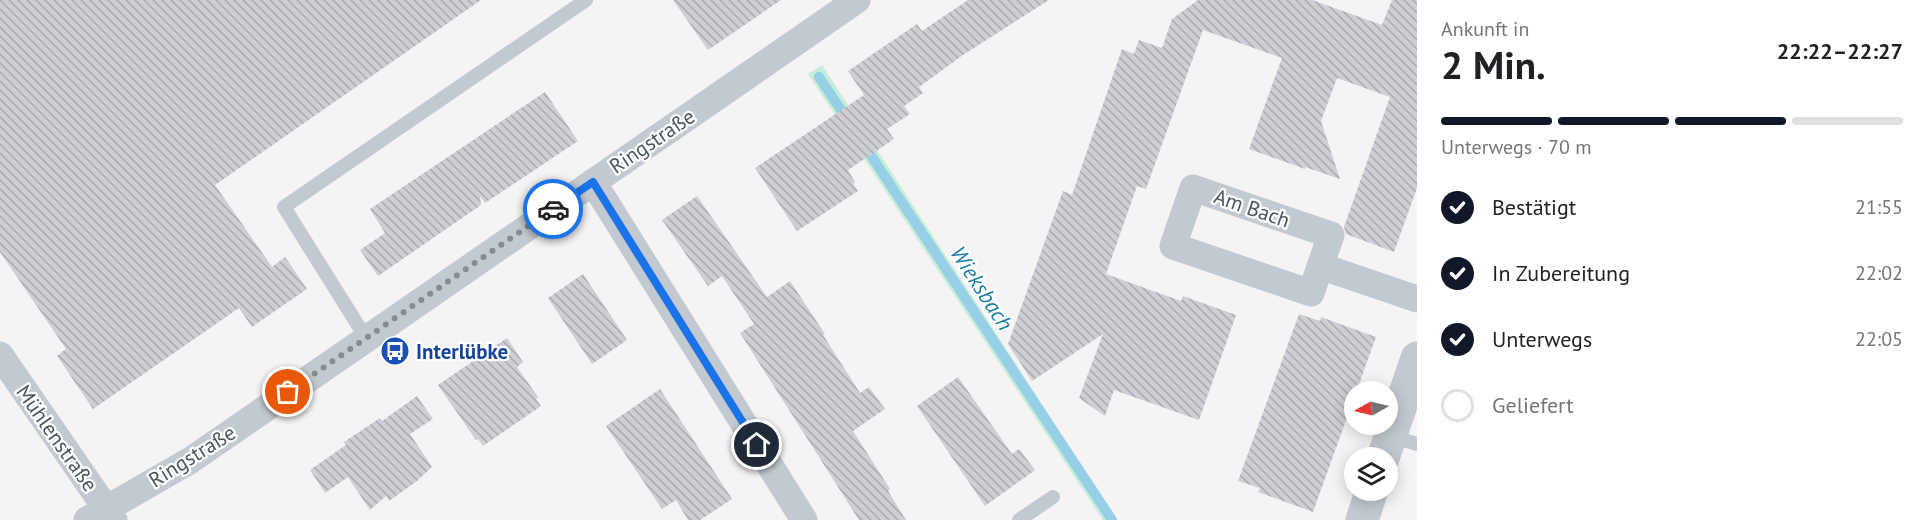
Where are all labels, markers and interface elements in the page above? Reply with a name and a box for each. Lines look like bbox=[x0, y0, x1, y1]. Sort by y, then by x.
text: Ankunft in bbox=[1441, 16, 1529, 42]
text: 22:22–22:27 bbox=[1777, 37, 1903, 65]
text: 2 Min. bbox=[1441, 39, 1546, 90]
street label: Ringstraße bbox=[604, 103, 700, 179]
text: Unterwegs · 70 m bbox=[1441, 134, 1591, 160]
courier bbox=[523, 179, 583, 239]
street label: Am Bach bbox=[1210, 182, 1294, 234]
icon: check bbox=[1441, 191, 1474, 224]
icon: car bbox=[537, 193, 570, 226]
text: Bestätigt bbox=[1492, 193, 1576, 221]
text: 21:55 bbox=[1855, 194, 1903, 220]
water label: Wieksbach bbox=[944, 241, 1020, 335]
icon: check bbox=[1441, 257, 1474, 290]
text: In Zubereitung bbox=[1492, 259, 1630, 287]
text: 22:02 bbox=[1855, 260, 1903, 286]
icon: check bbox=[1441, 323, 1474, 356]
text: Unterwegs bbox=[1492, 325, 1592, 353]
text: 22:05 bbox=[1855, 326, 1903, 352]
bus stop icon: Interlübke bbox=[379, 335, 411, 367]
place label: Interlübke bbox=[416, 338, 508, 365]
pin bbox=[262, 366, 313, 417]
icon: bag bbox=[271, 375, 304, 408]
street label: Mühlenstraße bbox=[10, 379, 104, 497]
north arrow bbox=[1344, 381, 1398, 435]
map controls bbox=[1344, 381, 1398, 501]
text: Geliefert bbox=[1492, 391, 1574, 419]
street label: Ringstraße bbox=[143, 419, 241, 493]
pin bbox=[731, 419, 782, 470]
icon: home bbox=[740, 428, 773, 461]
button: layers bbox=[1344, 447, 1398, 501]

